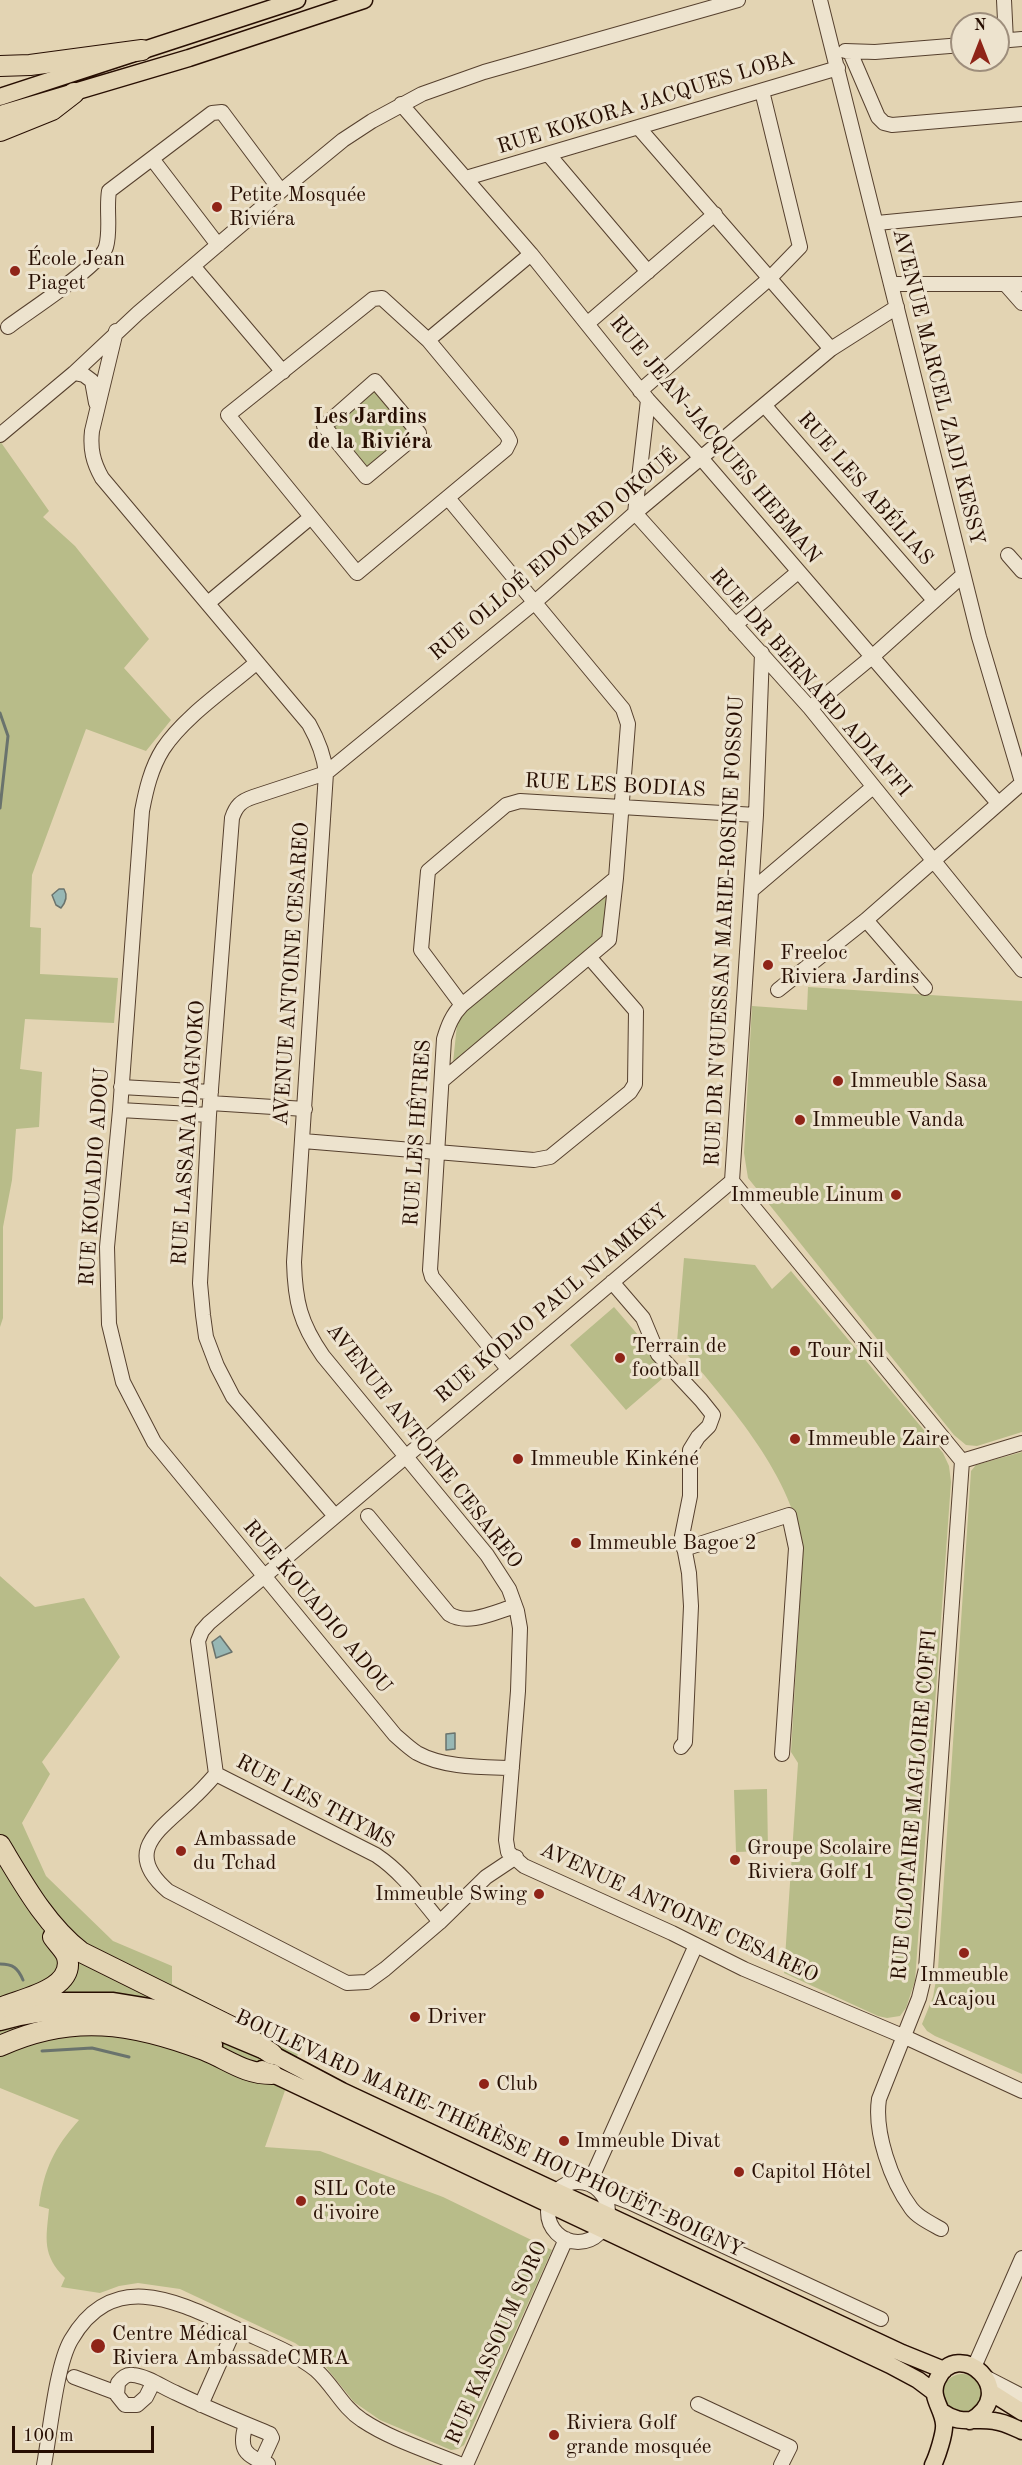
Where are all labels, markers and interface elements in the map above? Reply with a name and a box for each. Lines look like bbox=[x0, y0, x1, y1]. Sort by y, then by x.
north arrow bbox=[950, 12, 1010, 72]
text: N bbox=[974, 18, 986, 34]
street label: RUE KOKORA JACQUES LOBA bbox=[494, 46, 798, 160]
place label: Petite Mosquée Riviéra bbox=[229, 182, 366, 232]
marker: Petite Mosquée Riviéra bbox=[210, 200, 224, 214]
street label: AVENUE MARCEL ZADI KESSY bbox=[886, 226, 990, 548]
place label: École Jean Piaget bbox=[27, 246, 125, 296]
marker: École Jean Piaget bbox=[8, 264, 22, 278]
street label: RUE JEAN-JACQUES HEBMAN bbox=[604, 311, 826, 569]
district label: Les Jardins de la Riviéra bbox=[308, 404, 432, 456]
street label: RUE LES ABÉLIAS bbox=[792, 407, 938, 571]
street label: RUE OLLOÉ EDOUARD OKOUÉ bbox=[425, 444, 683, 666]
street label: RUE DR BERNARD ADIAFFI bbox=[704, 564, 916, 802]
street label: RUE DR N'GUESSAN MARIE-ROSINE FOSSOU bbox=[700, 695, 750, 1167]
street label: RUE LES BODIAS bbox=[524, 769, 706, 803]
street label: AVENUE ANTOINE CESAREO bbox=[269, 821, 315, 1127]
place label: Freeloc Riviera Jardins bbox=[780, 940, 919, 990]
marker: Freeloc Riviera Jardins bbox=[761, 958, 775, 972]
street label: RUE LASSANA DAGNOKO bbox=[167, 999, 211, 1267]
street label: RUE LES HÊTRES bbox=[399, 1039, 437, 1227]
street label: RUE KOUADIO ADOU bbox=[75, 1067, 115, 1287]
place label: Immeuble Sasa bbox=[850, 1068, 987, 1094]
marker: Immeuble Sasa bbox=[831, 1074, 845, 1088]
place label: Immeuble Vanda bbox=[812, 1107, 964, 1133]
marker: Immeuble Vanda bbox=[793, 1113, 807, 1127]
place label: Immeuble Linum bbox=[731, 1182, 884, 1208]
marker: Immeuble Linum bbox=[889, 1188, 903, 1202]
street label: RUE KODJO PAUL NIAMKEY bbox=[430, 1199, 674, 1409]
street label: AVENUE ANTOINE CESAREO bbox=[320, 1318, 528, 1574]
place label: Terrain de football bbox=[632, 1333, 726, 1383]
place label: Tour Nil bbox=[807, 1338, 884, 1364]
marker: Tour Nil bbox=[788, 1344, 802, 1358]
marker: Terrain de football bbox=[613, 1351, 627, 1365]
place label: Immeuble Zaire bbox=[807, 1426, 949, 1452]
marker: Immeuble Zaire bbox=[788, 1432, 802, 1446]
place label: Immeuble Kinkéné bbox=[530, 1446, 699, 1472]
marker: Immeuble Kinkéné bbox=[511, 1452, 525, 1466]
street label: RUE KOUADIO ADOU bbox=[237, 1515, 397, 1699]
place label: Immeuble Bagoe 2 bbox=[588, 1530, 757, 1556]
marker: Immeuble Bagoe 2 bbox=[569, 1536, 583, 1550]
street label: RUE CLOTAIRE MAGLOIRE COFFI bbox=[887, 1628, 943, 1982]
street label: RUE LES THYMS bbox=[231, 1750, 399, 1854]
place label: Ambassade du Tchad bbox=[193, 1826, 296, 1876]
place label: Groupe Scolaire Riviera Golf 1 bbox=[747, 1835, 891, 1885]
street label: AVENUE ANTOINE CESAREO bbox=[536, 1837, 822, 1989]
marker: Ambassade du Tchad bbox=[174, 1844, 188, 1858]
marker: Groupe Scolaire Riviera Golf 1 bbox=[728, 1853, 742, 1867]
place label: Immeuble Swing bbox=[375, 1881, 527, 1907]
marker: Immeuble Swing bbox=[532, 1887, 546, 1901]
marker: Immeuble Acajou bbox=[957, 1946, 971, 1960]
place label: Immeuble Acajou bbox=[920, 1962, 1008, 2012]
place label: Driver bbox=[427, 2004, 486, 2030]
street label: BOULEVARD MARIE-THÉRÈSE HOUPHOUËT-BOIGNY bbox=[231, 2005, 747, 2263]
marker: Driver bbox=[408, 2010, 422, 2024]
place label: Club bbox=[496, 2071, 538, 2097]
marker: Club bbox=[477, 2077, 491, 2091]
place label: Immeuble Divat bbox=[576, 2128, 721, 2154]
marker: Immeuble Divat bbox=[557, 2134, 571, 2148]
place label: Capitol Hôtel bbox=[751, 2159, 871, 2185]
marker: Capitol Hôtel bbox=[732, 2165, 746, 2179]
place label: SIL Cote d'ivoire bbox=[313, 2176, 396, 2226]
marker: SIL Cote d'ivoire bbox=[294, 2194, 308, 2208]
street label: RUE KASSOUM SORO bbox=[441, 2237, 553, 2449]
place label: Centre Médical Riviera AmbassadeCMRA bbox=[112, 2321, 350, 2371]
marker: Centre Médical Riviera AmbassadeCMRA bbox=[89, 2337, 107, 2355]
place label: Riviera Golf grande mosquée bbox=[566, 2410, 711, 2460]
scale bar bbox=[15, 2414, 158, 2452]
text: 100 m bbox=[23, 2427, 74, 2445]
marker: Riviera Golf grande mosquée bbox=[547, 2428, 561, 2442]

